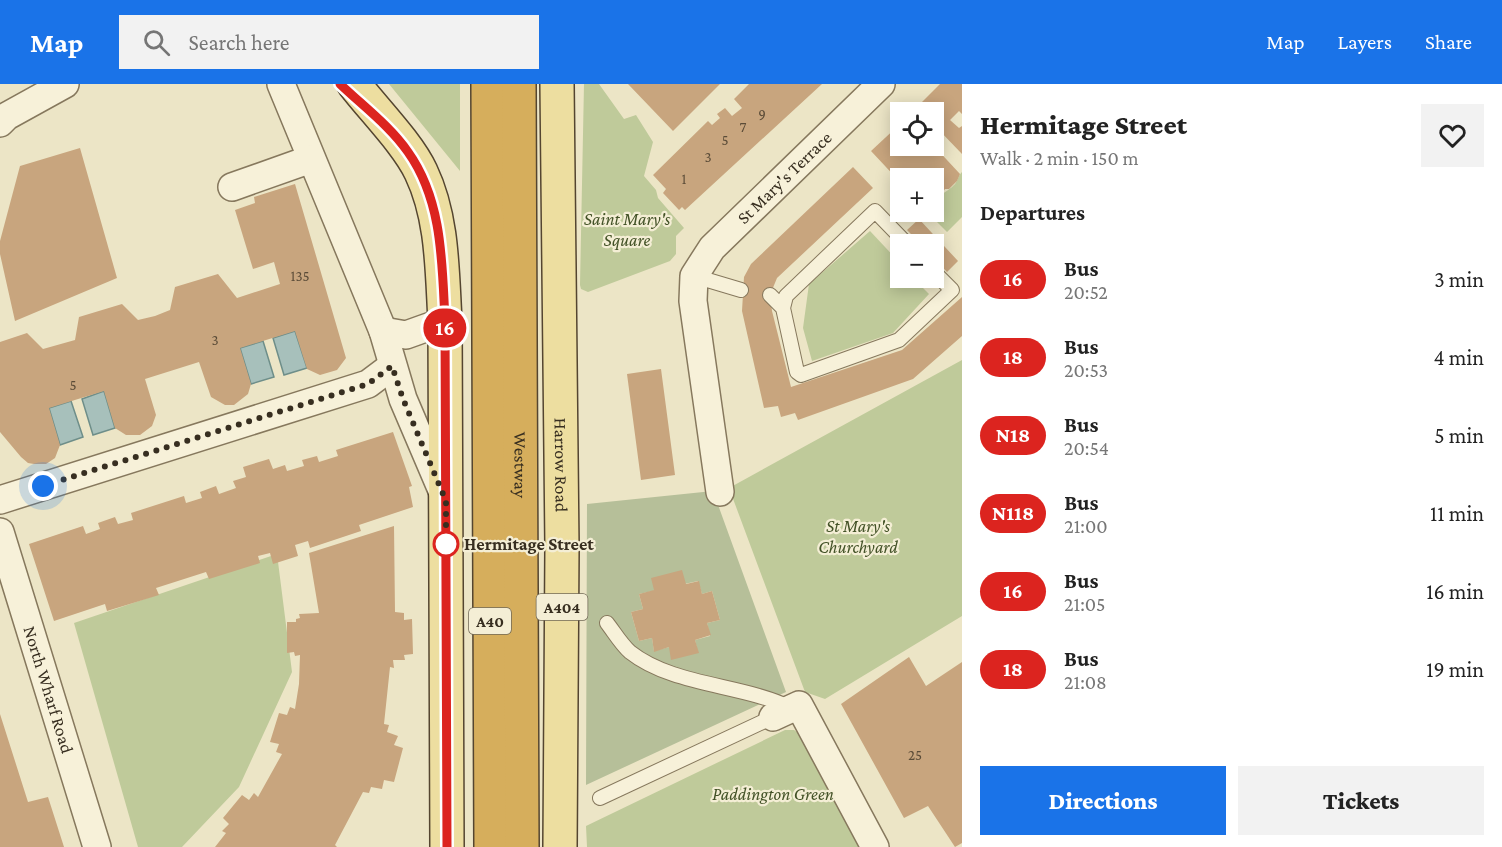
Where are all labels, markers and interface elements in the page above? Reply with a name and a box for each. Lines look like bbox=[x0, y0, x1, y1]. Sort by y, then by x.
search box bbox=[119, 15, 539, 69]
icon: search bbox=[140, 26, 173, 59]
text: Map bbox=[30, 27, 83, 58]
text: Search here bbox=[188, 30, 289, 55]
text: Map bbox=[1266, 30, 1305, 54]
text: Layers bbox=[1338, 30, 1392, 54]
text: Share bbox=[1425, 30, 1472, 54]
map controls bbox=[890, 102, 944, 288]
button: locate bbox=[890, 102, 944, 156]
button: heart bbox=[1421, 104, 1484, 167]
house number: 9 bbox=[758, 106, 766, 122]
text: Hermitage Street bbox=[980, 109, 1187, 140]
house number: 7 bbox=[740, 119, 747, 135]
street label: St Mary's Terrace bbox=[733, 128, 836, 228]
house number: 5 bbox=[721, 132, 729, 148]
text: Walk · 2 min · 150 m bbox=[980, 147, 1139, 169]
house number: 3 bbox=[704, 149, 712, 165]
button: + bbox=[890, 168, 944, 222]
house number: 1 bbox=[682, 171, 687, 187]
text: Departures bbox=[980, 200, 1085, 225]
park label: Saint Mary's Square bbox=[584, 209, 671, 250]
button: − bbox=[890, 234, 944, 288]
text: Bus bbox=[1064, 256, 1098, 281]
text: 16 bbox=[1003, 267, 1023, 291]
text: 3 min bbox=[1434, 267, 1484, 292]
house number: 135 bbox=[290, 268, 310, 284]
text: 20:52 bbox=[1064, 281, 1108, 303]
line badge: 16 bbox=[418, 308, 472, 348]
text: 16 bbox=[435, 316, 455, 340]
house number: 3 bbox=[211, 332, 219, 348]
text: Bus bbox=[1064, 334, 1098, 359]
text: 18 bbox=[1003, 345, 1023, 369]
text: 4 min bbox=[1433, 345, 1484, 370]
text: 20:53 bbox=[1064, 359, 1108, 381]
house number: 5 bbox=[69, 377, 77, 393]
text: Bus bbox=[1064, 412, 1098, 437]
street label: Harrow Road bbox=[551, 418, 572, 513]
text: N18 bbox=[996, 423, 1030, 447]
text: 5 min bbox=[1434, 423, 1484, 448]
street label: Westway bbox=[510, 432, 531, 499]
text: 20:54 bbox=[1064, 437, 1109, 459]
your location bbox=[28, 471, 58, 501]
text: Bus bbox=[1064, 490, 1099, 515]
text: N118 bbox=[992, 501, 1034, 525]
text: 11 min bbox=[1430, 501, 1484, 526]
text: 21:00 bbox=[1064, 515, 1108, 537]
park label: St Mary's Churchyard bbox=[818, 516, 898, 557]
marker: Hermitage Street bbox=[433, 531, 459, 557]
place label: Hermitage Street bbox=[464, 534, 594, 554]
text: Bus bbox=[1064, 568, 1098, 593]
text: 16 bbox=[1003, 579, 1023, 603]
text: 16 min bbox=[1426, 579, 1484, 604]
text: 21:05 bbox=[1064, 593, 1105, 615]
road number: A404 bbox=[536, 594, 588, 620]
road number: A40 bbox=[469, 608, 511, 634]
street label: North Wharf Road bbox=[20, 624, 78, 756]
text: Bus bbox=[1064, 646, 1098, 671]
text: 18 bbox=[1003, 657, 1023, 681]
text: 19 min bbox=[1426, 657, 1484, 682]
text: 21:08 bbox=[1064, 671, 1107, 693]
house number: 25 bbox=[908, 747, 922, 763]
button: Directions bbox=[980, 766, 1226, 835]
button: Tickets bbox=[1238, 766, 1484, 835]
park label: Paddington Green bbox=[712, 784, 834, 804]

